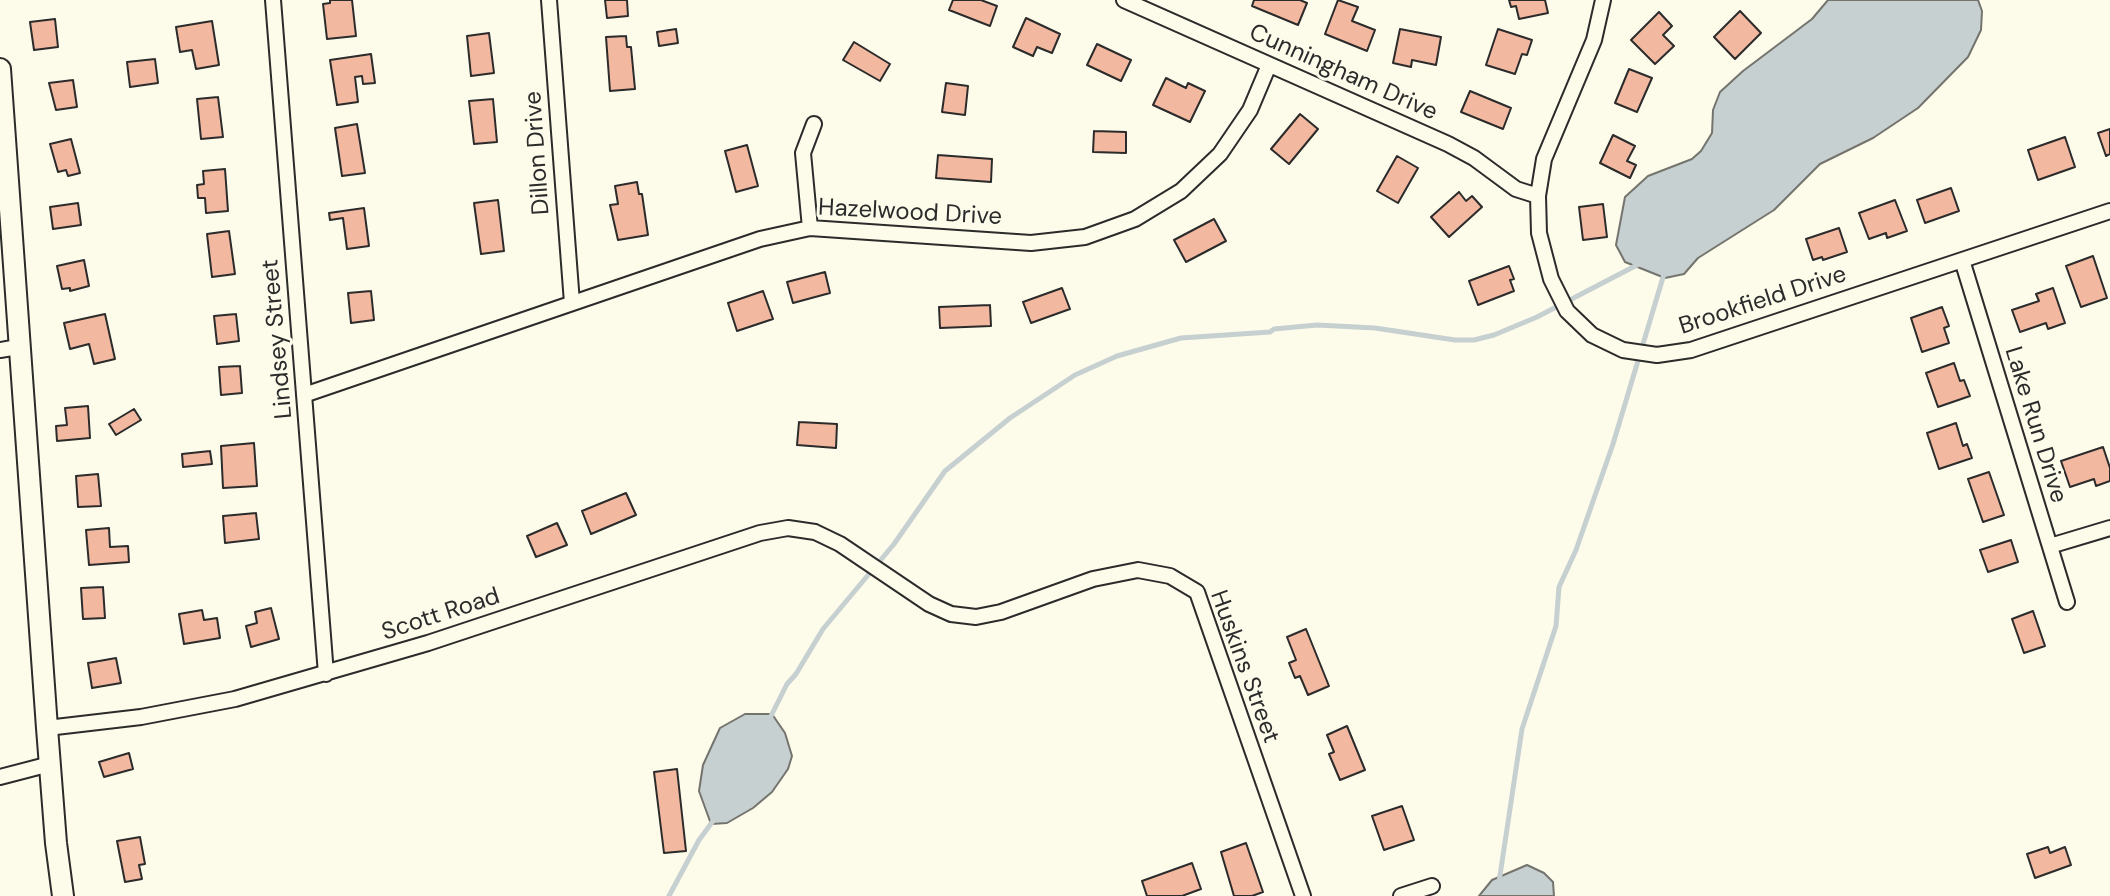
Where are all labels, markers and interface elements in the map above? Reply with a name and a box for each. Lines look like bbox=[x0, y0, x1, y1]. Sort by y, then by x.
street label: Cunningham Drive bbox=[1244, 19, 1442, 127]
street label: Dillon Drive bbox=[519, 90, 557, 216]
street label: Hazelwood Drive bbox=[817, 194, 1003, 232]
street label: Lindsey Street bbox=[257, 258, 299, 420]
street label: Brookfield Drive bbox=[1676, 260, 1850, 342]
street label: Lake Run Drive bbox=[1998, 343, 2072, 507]
street label: Scott Road bbox=[378, 582, 504, 648]
street label: Huskins Street bbox=[1203, 587, 1285, 747]

